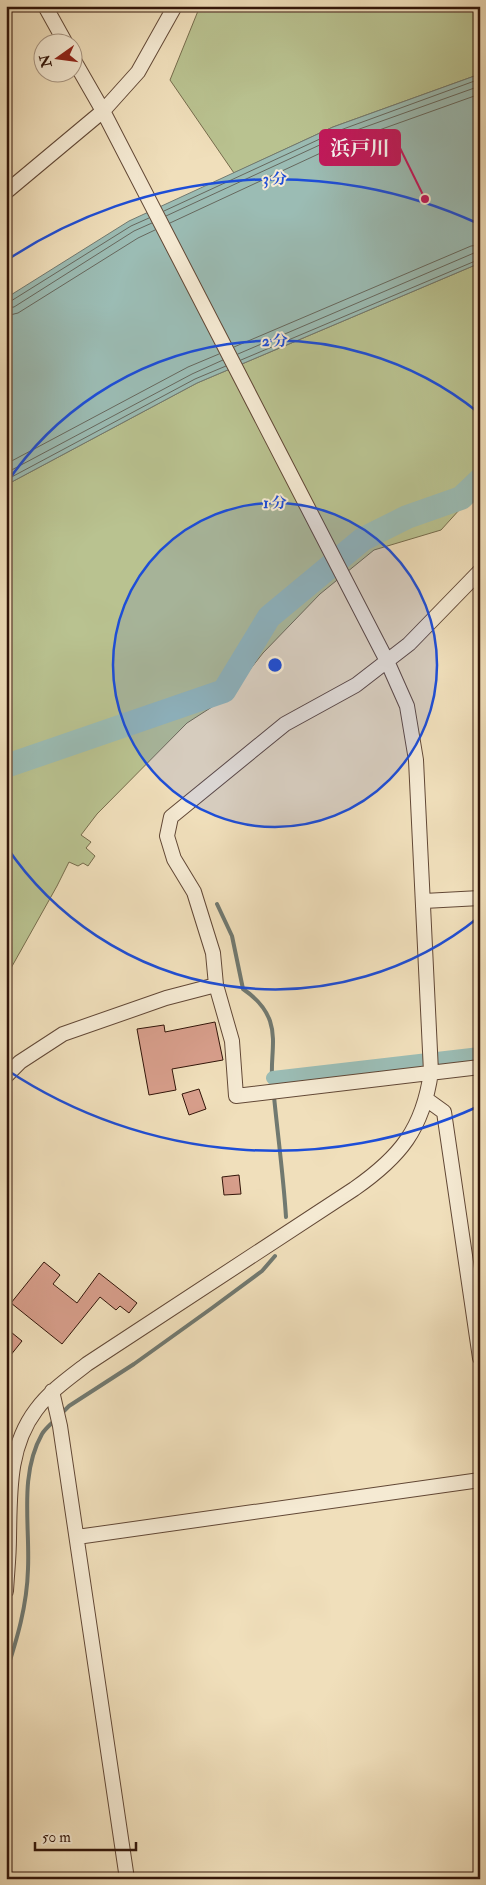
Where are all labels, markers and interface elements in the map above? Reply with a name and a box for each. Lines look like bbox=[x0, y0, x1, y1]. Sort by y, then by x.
north arrow bbox=[32, 32, 82, 82]
text: N bbox=[36, 52, 56, 70]
callout: 浜戸川 bbox=[320, 130, 400, 165]
text: 浜戸川 bbox=[330, 136, 390, 161]
text: 3 分 bbox=[263, 170, 287, 189]
text: 2 分 bbox=[262, 332, 288, 351]
text: 1 分 bbox=[263, 494, 287, 513]
centre of rings bbox=[266, 656, 284, 674]
scale bar bbox=[35, 1820, 136, 1852]
text: 50 m bbox=[42, 1828, 71, 1847]

